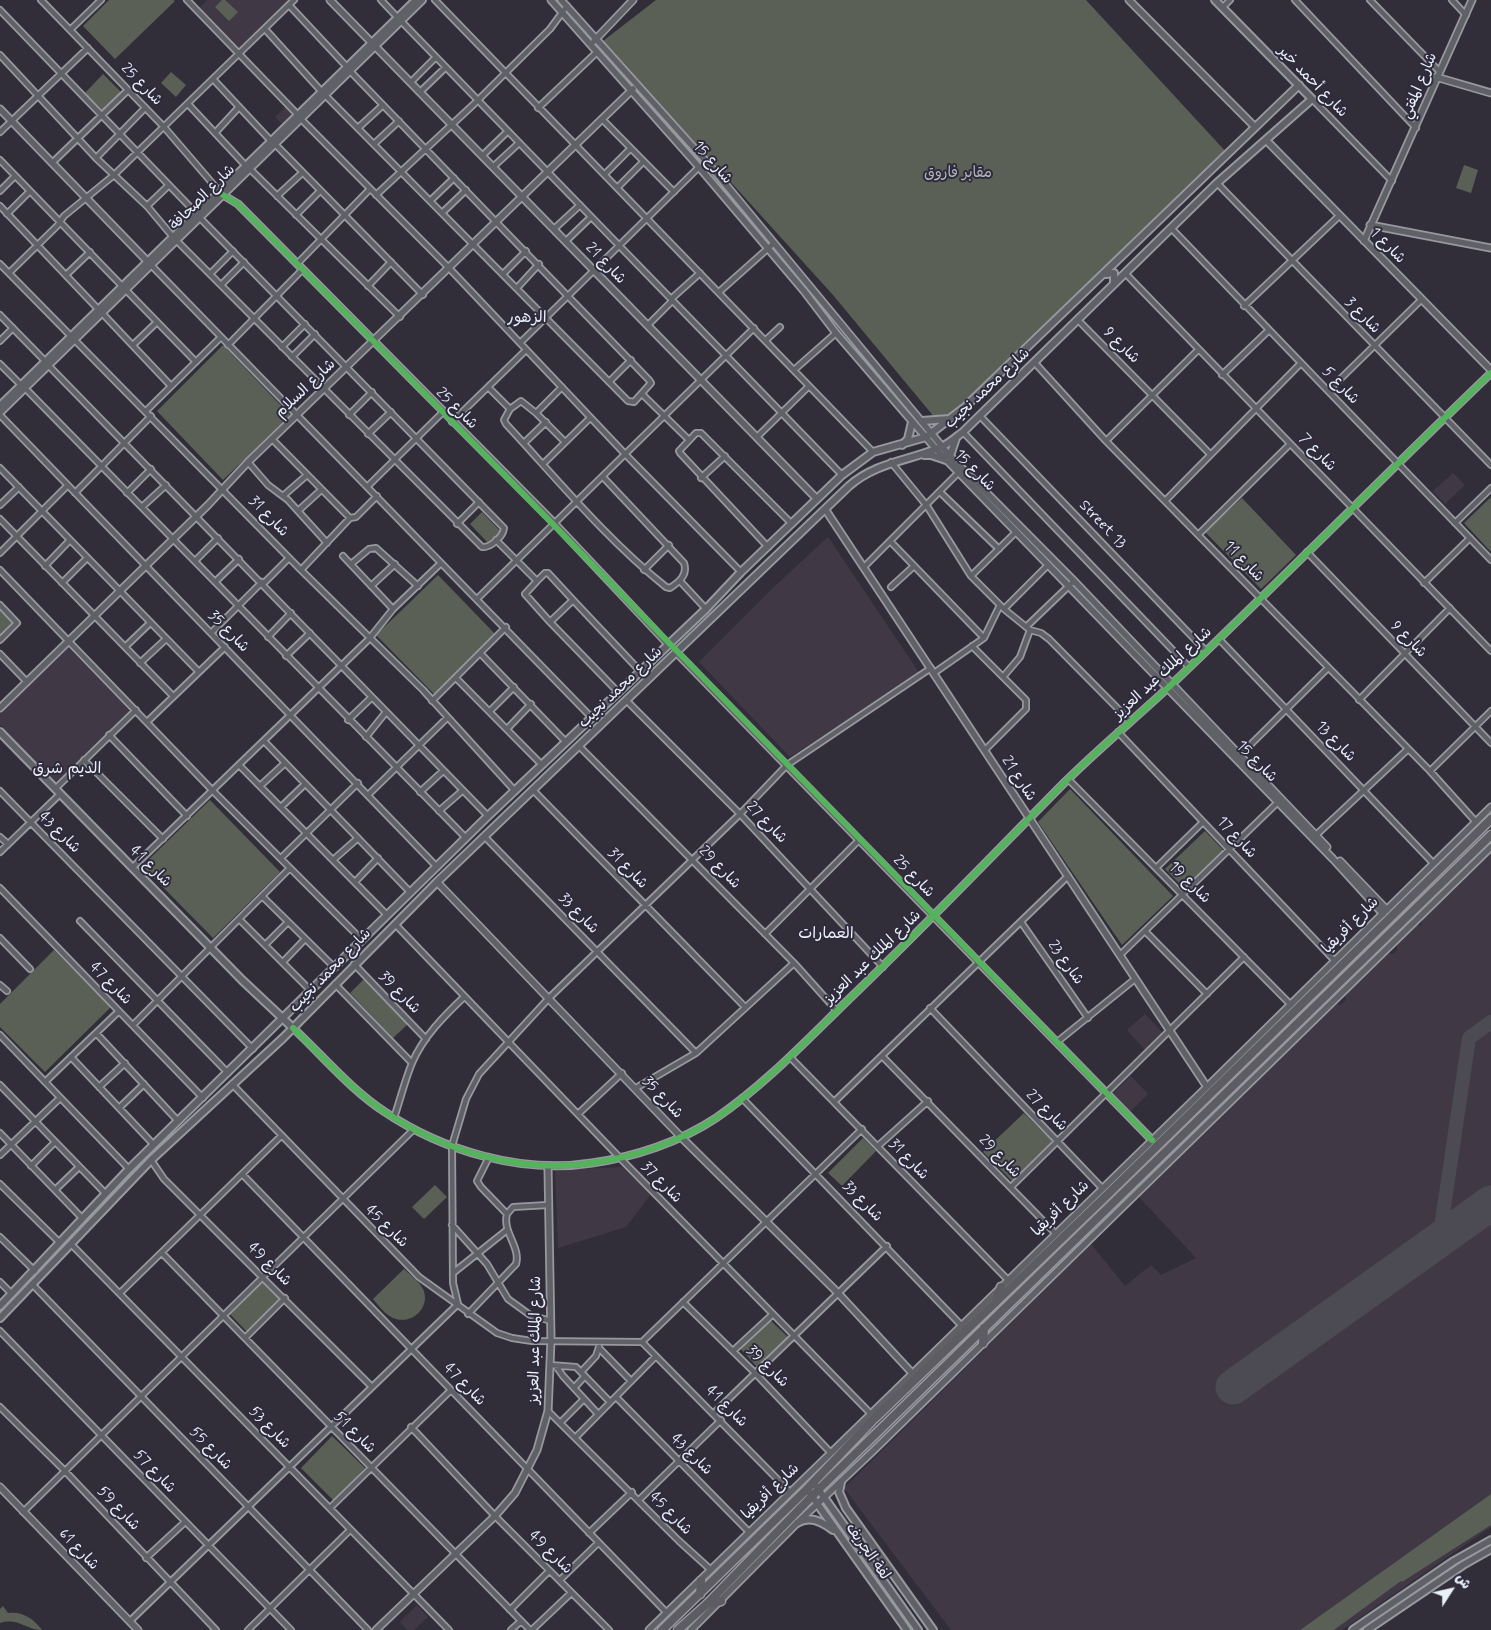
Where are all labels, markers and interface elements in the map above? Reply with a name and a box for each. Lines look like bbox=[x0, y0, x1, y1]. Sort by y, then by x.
street label: شارع أحمد خير bbox=[1273, 42, 1351, 122]
street label: شارع المفتي bbox=[1398, 50, 1442, 122]
street label: شارع 25 bbox=[117, 60, 165, 110]
street label: شارع 15 bbox=[688, 138, 736, 188]
street label: شارع الصحافة bbox=[166, 161, 240, 235]
park label: مقابر فاروق bbox=[924, 165, 992, 183]
street label: شارع 1 bbox=[1366, 224, 1408, 268]
street label: شارع 21 bbox=[581, 240, 629, 288]
street label: شارع 3 bbox=[1340, 294, 1384, 338]
district label: الزهور bbox=[507, 309, 547, 329]
street label: شارع 9 bbox=[1099, 324, 1143, 368]
street label: شارع محمد نجيب bbox=[942, 345, 1034, 433]
street label: شارع السلام bbox=[272, 356, 340, 422]
street label: شارع 5 bbox=[1318, 363, 1362, 409]
street label: شارع 25 bbox=[431, 384, 481, 434]
street label: شارع 7 bbox=[1295, 430, 1339, 476]
street label: شارع 15 bbox=[950, 446, 998, 496]
street label: شارع 31 bbox=[244, 493, 292, 541]
street label: Street 13 bbox=[1075, 497, 1129, 553]
street label: شارع 11 bbox=[1219, 538, 1267, 586]
street label: شارع 35 bbox=[204, 607, 252, 657]
street label: شارع 9 bbox=[1386, 618, 1430, 662]
street label: شارع الملك عبد العزيز bbox=[1110, 624, 1216, 724]
street label: شارع محمد نجيب bbox=[575, 643, 667, 733]
street label: شارع 13 bbox=[1311, 718, 1359, 766]
street label: شارع 15 bbox=[1232, 737, 1280, 787]
street label: شارع 21 bbox=[997, 753, 1039, 805]
district label: الديم شرق bbox=[33, 760, 101, 780]
street label: شارع 27 bbox=[742, 798, 790, 848]
street label: شارع 43 bbox=[34, 808, 84, 858]
street label: شارع 17 bbox=[1212, 813, 1260, 863]
street label: شارع 41 bbox=[125, 842, 175, 892]
street label: شارع 29 bbox=[694, 843, 744, 893]
street label: شارع 31 bbox=[603, 845, 651, 893]
street label: شارع 25 bbox=[889, 852, 937, 902]
street label: شارع 19 bbox=[1164, 858, 1214, 908]
street label: شارع 33 bbox=[554, 890, 602, 938]
street label: شارع أفريقيا bbox=[1319, 894, 1383, 958]
street label: شارع الملك عبد العزيز bbox=[821, 907, 925, 1009]
street label: شارع محمد نجيب bbox=[286, 925, 376, 1017]
district label: العمارات bbox=[798, 925, 854, 945]
street label: شارع 23 bbox=[1043, 937, 1087, 989]
street label: شارع 47 bbox=[85, 959, 135, 1009]
street label: شارع 39 bbox=[374, 968, 424, 1018]
street label: شارع 35 bbox=[638, 1073, 686, 1123]
street label: شارع 27 bbox=[1021, 1086, 1071, 1136]
street label: شارع 29 bbox=[974, 1132, 1024, 1182]
street label: شارع 31 bbox=[884, 1136, 932, 1184]
street label: شارع 37 bbox=[637, 1158, 685, 1208]
street label: شارع أفريقيا bbox=[1028, 1177, 1094, 1241]
street label: شارع 33 bbox=[838, 1178, 886, 1226]
street label: شارع 45 bbox=[361, 1202, 411, 1252]
street label: شارع 49 bbox=[243, 1239, 295, 1291]
street label: شارع الملك عبد العزيز bbox=[526, 1276, 546, 1404]
street label: شارع 39 bbox=[742, 1342, 792, 1392]
street label: شارع 47 bbox=[439, 1360, 489, 1410]
street label: شارع 41 bbox=[701, 1382, 751, 1432]
street label: شارع 53 bbox=[245, 1403, 293, 1453]
street label: شارع 51 bbox=[329, 1408, 379, 1458]
street label: شارع 55 bbox=[185, 1424, 235, 1474]
street label: شارع 43 bbox=[666, 1430, 716, 1480]
street label: شارع 57 bbox=[129, 1447, 179, 1497]
street label: شارع أفريقيا bbox=[738, 1460, 804, 1524]
street label: شارع 59 bbox=[93, 1483, 143, 1535]
street label: شارع 45 bbox=[645, 1489, 695, 1539]
street label: لفة الجريف bbox=[841, 1520, 893, 1584]
street label: شارع 61 bbox=[54, 1526, 102, 1574]
street label: شارع 49 bbox=[524, 1527, 576, 1579]
north arrow bbox=[1426, 1565, 1476, 1615]
text: ش bbox=[1451, 1570, 1475, 1593]

